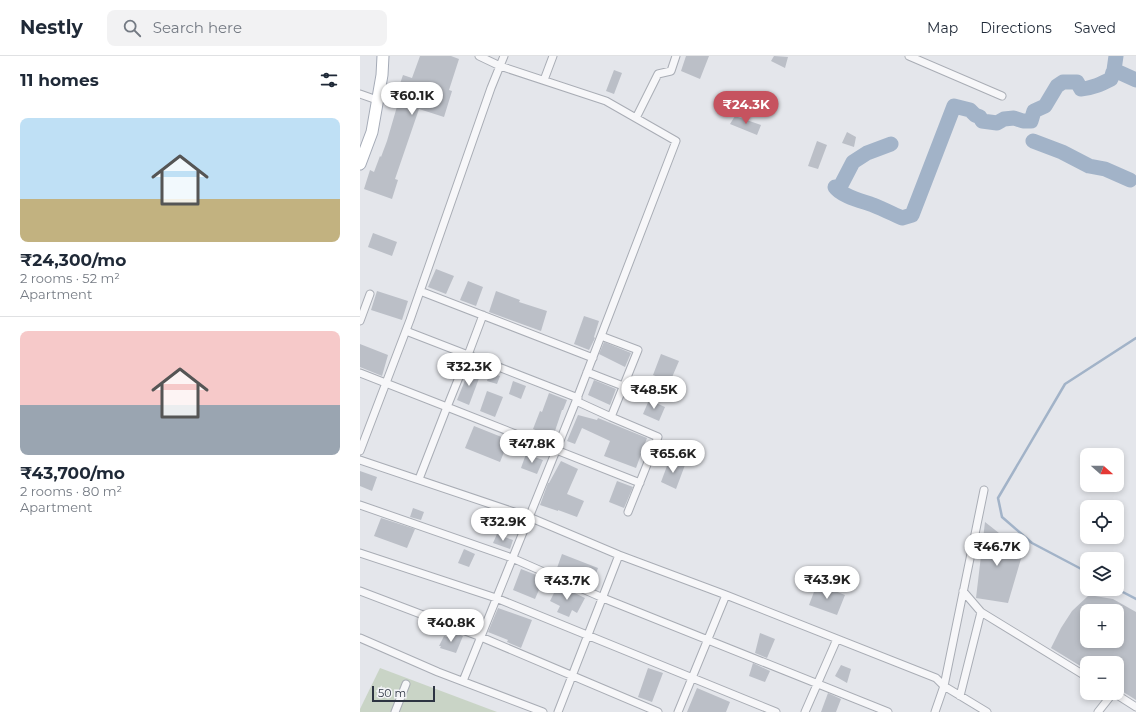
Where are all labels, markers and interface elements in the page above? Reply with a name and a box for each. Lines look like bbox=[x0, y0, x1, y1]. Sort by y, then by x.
search box bbox=[107, 10, 387, 46]
text: Nestly bbox=[20, 16, 83, 39]
icon: search bbox=[121, 17, 143, 39]
text: Search here bbox=[153, 18, 242, 37]
text: Map bbox=[927, 19, 958, 37]
text: Directions bbox=[980, 19, 1052, 37]
text: Saved bbox=[1074, 19, 1116, 37]
icon: filters bbox=[318, 69, 340, 91]
text: 11 homes bbox=[20, 70, 99, 90]
pin: ₹60.1K bbox=[379, 82, 445, 116]
text: ₹60.1K bbox=[390, 87, 434, 103]
pin: ₹24.3K bbox=[713, 91, 779, 125]
text: ₹24.3K bbox=[722, 96, 770, 112]
icon: home bbox=[144, 144, 216, 216]
text: ₹24,300/mo bbox=[20, 250, 126, 270]
text: 2 rooms · 52 m² bbox=[20, 270, 120, 286]
text: Apartment bbox=[20, 286, 92, 302]
pin: ₹32.3K bbox=[436, 353, 502, 387]
icon: home bbox=[144, 357, 216, 429]
text: ₹32.3K bbox=[446, 358, 492, 374]
pin: ₹48.5K bbox=[621, 376, 687, 410]
text: ₹48.5K bbox=[630, 381, 678, 397]
pin: ₹47.8K bbox=[499, 430, 565, 464]
text: ₹47.8K bbox=[509, 435, 555, 451]
pin: ₹65.6K bbox=[640, 440, 706, 474]
text: ₹65.6K bbox=[650, 445, 696, 461]
north arrow bbox=[1080, 448, 1124, 492]
map controls bbox=[1080, 448, 1124, 700]
text: ₹43,700/mo bbox=[20, 463, 125, 483]
text: 2 rooms · 80 m² bbox=[20, 483, 122, 499]
text: Apartment bbox=[20, 499, 92, 515]
button: locate bbox=[1080, 500, 1124, 544]
pin: ₹32.9K bbox=[470, 508, 536, 542]
text: ₹32.9K bbox=[480, 513, 526, 529]
pin: ₹46.7K bbox=[964, 533, 1030, 567]
text: ₹46.7K bbox=[973, 538, 1021, 554]
button: layers bbox=[1080, 552, 1124, 596]
pin: ₹43.9K bbox=[794, 566, 860, 600]
pin: ₹43.7K bbox=[534, 567, 600, 601]
text: ₹43.9K bbox=[804, 571, 850, 587]
text: ₹43.7K bbox=[544, 572, 590, 588]
button: + bbox=[1080, 604, 1124, 648]
pin: ₹40.8K bbox=[418, 609, 484, 643]
text: ₹40.8K bbox=[427, 614, 475, 630]
button: − bbox=[1080, 656, 1124, 700]
scale bar bbox=[372, 684, 435, 703]
text: 50 m bbox=[378, 686, 406, 700]

